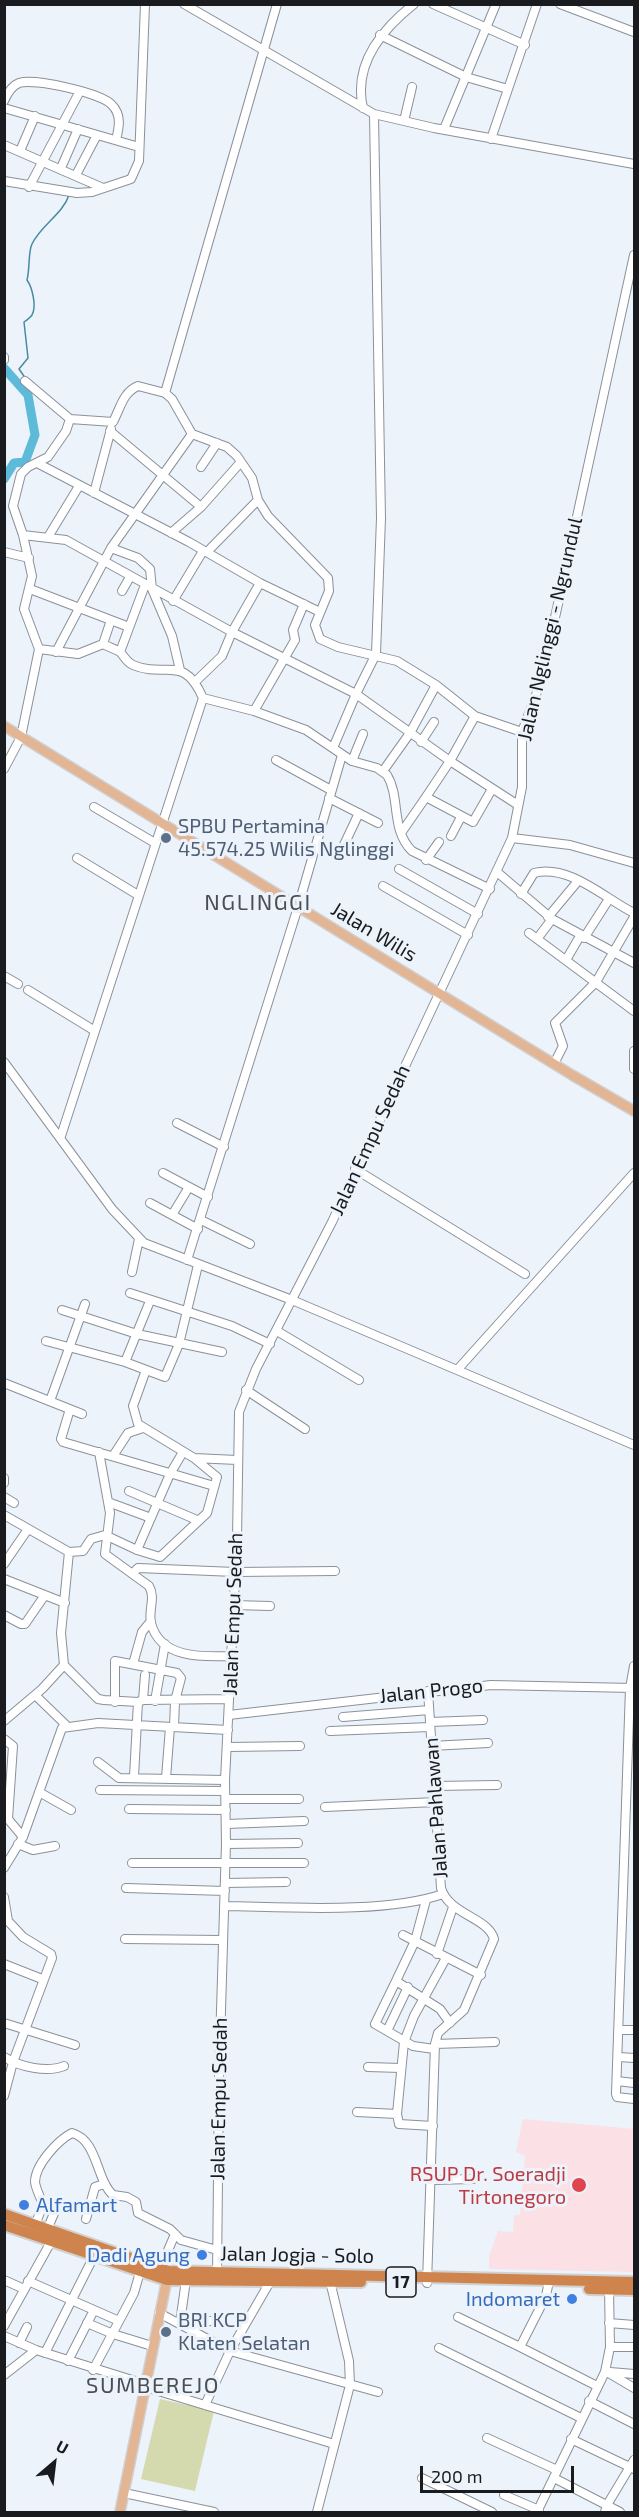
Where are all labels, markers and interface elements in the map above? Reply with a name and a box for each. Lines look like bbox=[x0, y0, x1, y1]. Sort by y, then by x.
street label: Jalan Nglinggi - Ngrundul bbox=[513, 515, 587, 743]
place label: SPBU Pertamina 45.574.25 Wilis Nglinggi bbox=[178, 814, 394, 861]
marker: SPBU Pertamina 45.574.25 Wilis Nglinggi bbox=[159, 831, 173, 845]
district label: NGLINGGI bbox=[204, 890, 312, 916]
street label: Jalan Wilis bbox=[327, 897, 421, 967]
street label: Jalan Empu Sedah bbox=[325, 1061, 415, 1219]
street label: Jalan Empu Sedah bbox=[218, 1532, 248, 1696]
street label: Jalan Progo bbox=[378, 1674, 484, 1708]
street label: Jalan Pahlawan bbox=[419, 1737, 453, 1879]
street label: Jalan Empu Sedah bbox=[206, 2017, 232, 2181]
place label: RSUP Dr. Soeradji Tirtonegoro bbox=[410, 2162, 566, 2209]
marker: RSUP Dr. Soeradji Tirtonegoro bbox=[570, 2176, 588, 2194]
place label: Alfamart bbox=[36, 2193, 117, 2217]
marker: Alfamart bbox=[17, 2198, 31, 2212]
street label: Jalan Jogja - Solo bbox=[220, 2242, 374, 2268]
place label: Dadi Agung bbox=[87, 2243, 190, 2267]
marker: Dadi Agung bbox=[195, 2248, 209, 2262]
road number: 17 bbox=[386, 2267, 416, 2297]
place label: Indomaret bbox=[466, 2287, 560, 2311]
marker: Indomaret bbox=[565, 2292, 579, 2306]
place label: BRI KCP Klaten Selatan bbox=[178, 2308, 310, 2355]
marker: BRI KCP Klaten Selatan bbox=[159, 2325, 173, 2339]
district label: SUMBEREJO bbox=[86, 2373, 220, 2399]
north arrow bbox=[24, 2433, 84, 2493]
text: U bbox=[53, 2436, 72, 2458]
scale bar bbox=[423, 2454, 578, 2492]
text: 200 m bbox=[431, 2465, 483, 2487]

